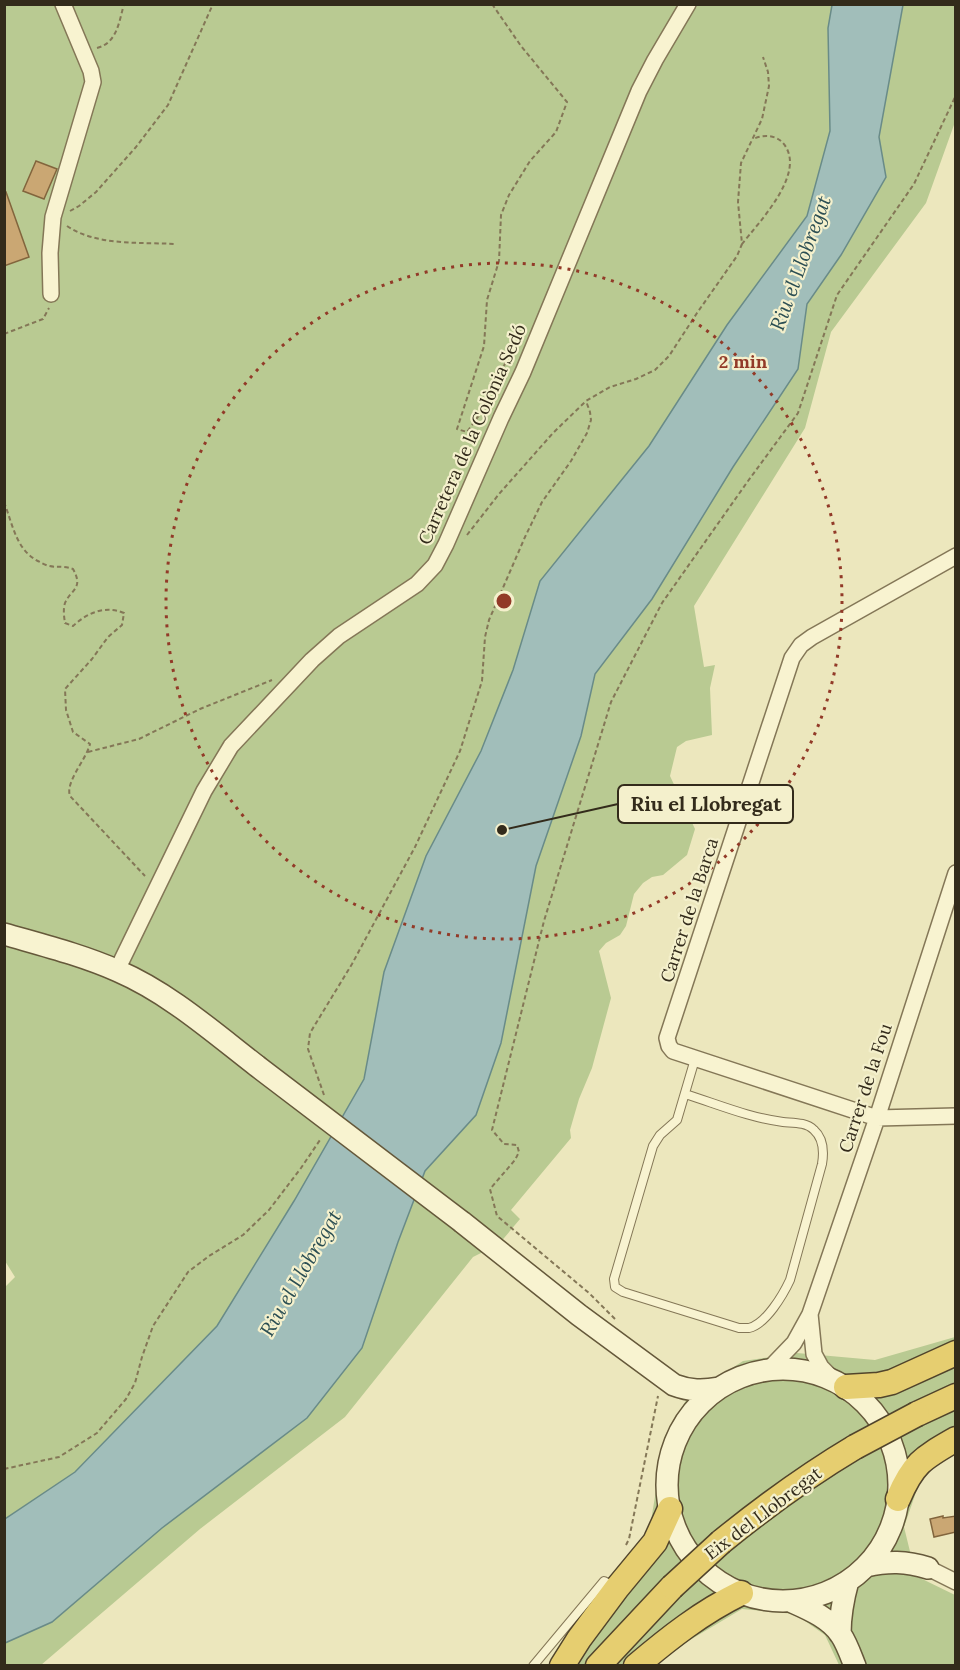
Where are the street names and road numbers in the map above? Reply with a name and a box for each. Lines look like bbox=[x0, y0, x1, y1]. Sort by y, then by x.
street label: Carretera de la Colònia Sedó bbox=[413, 320, 531, 548]
street label: Carrer de la Barca bbox=[655, 835, 723, 985]
street label: Carrer de la Fou bbox=[833, 1020, 897, 1156]
street label: Eix del Llobregat bbox=[700, 1462, 826, 1564]

